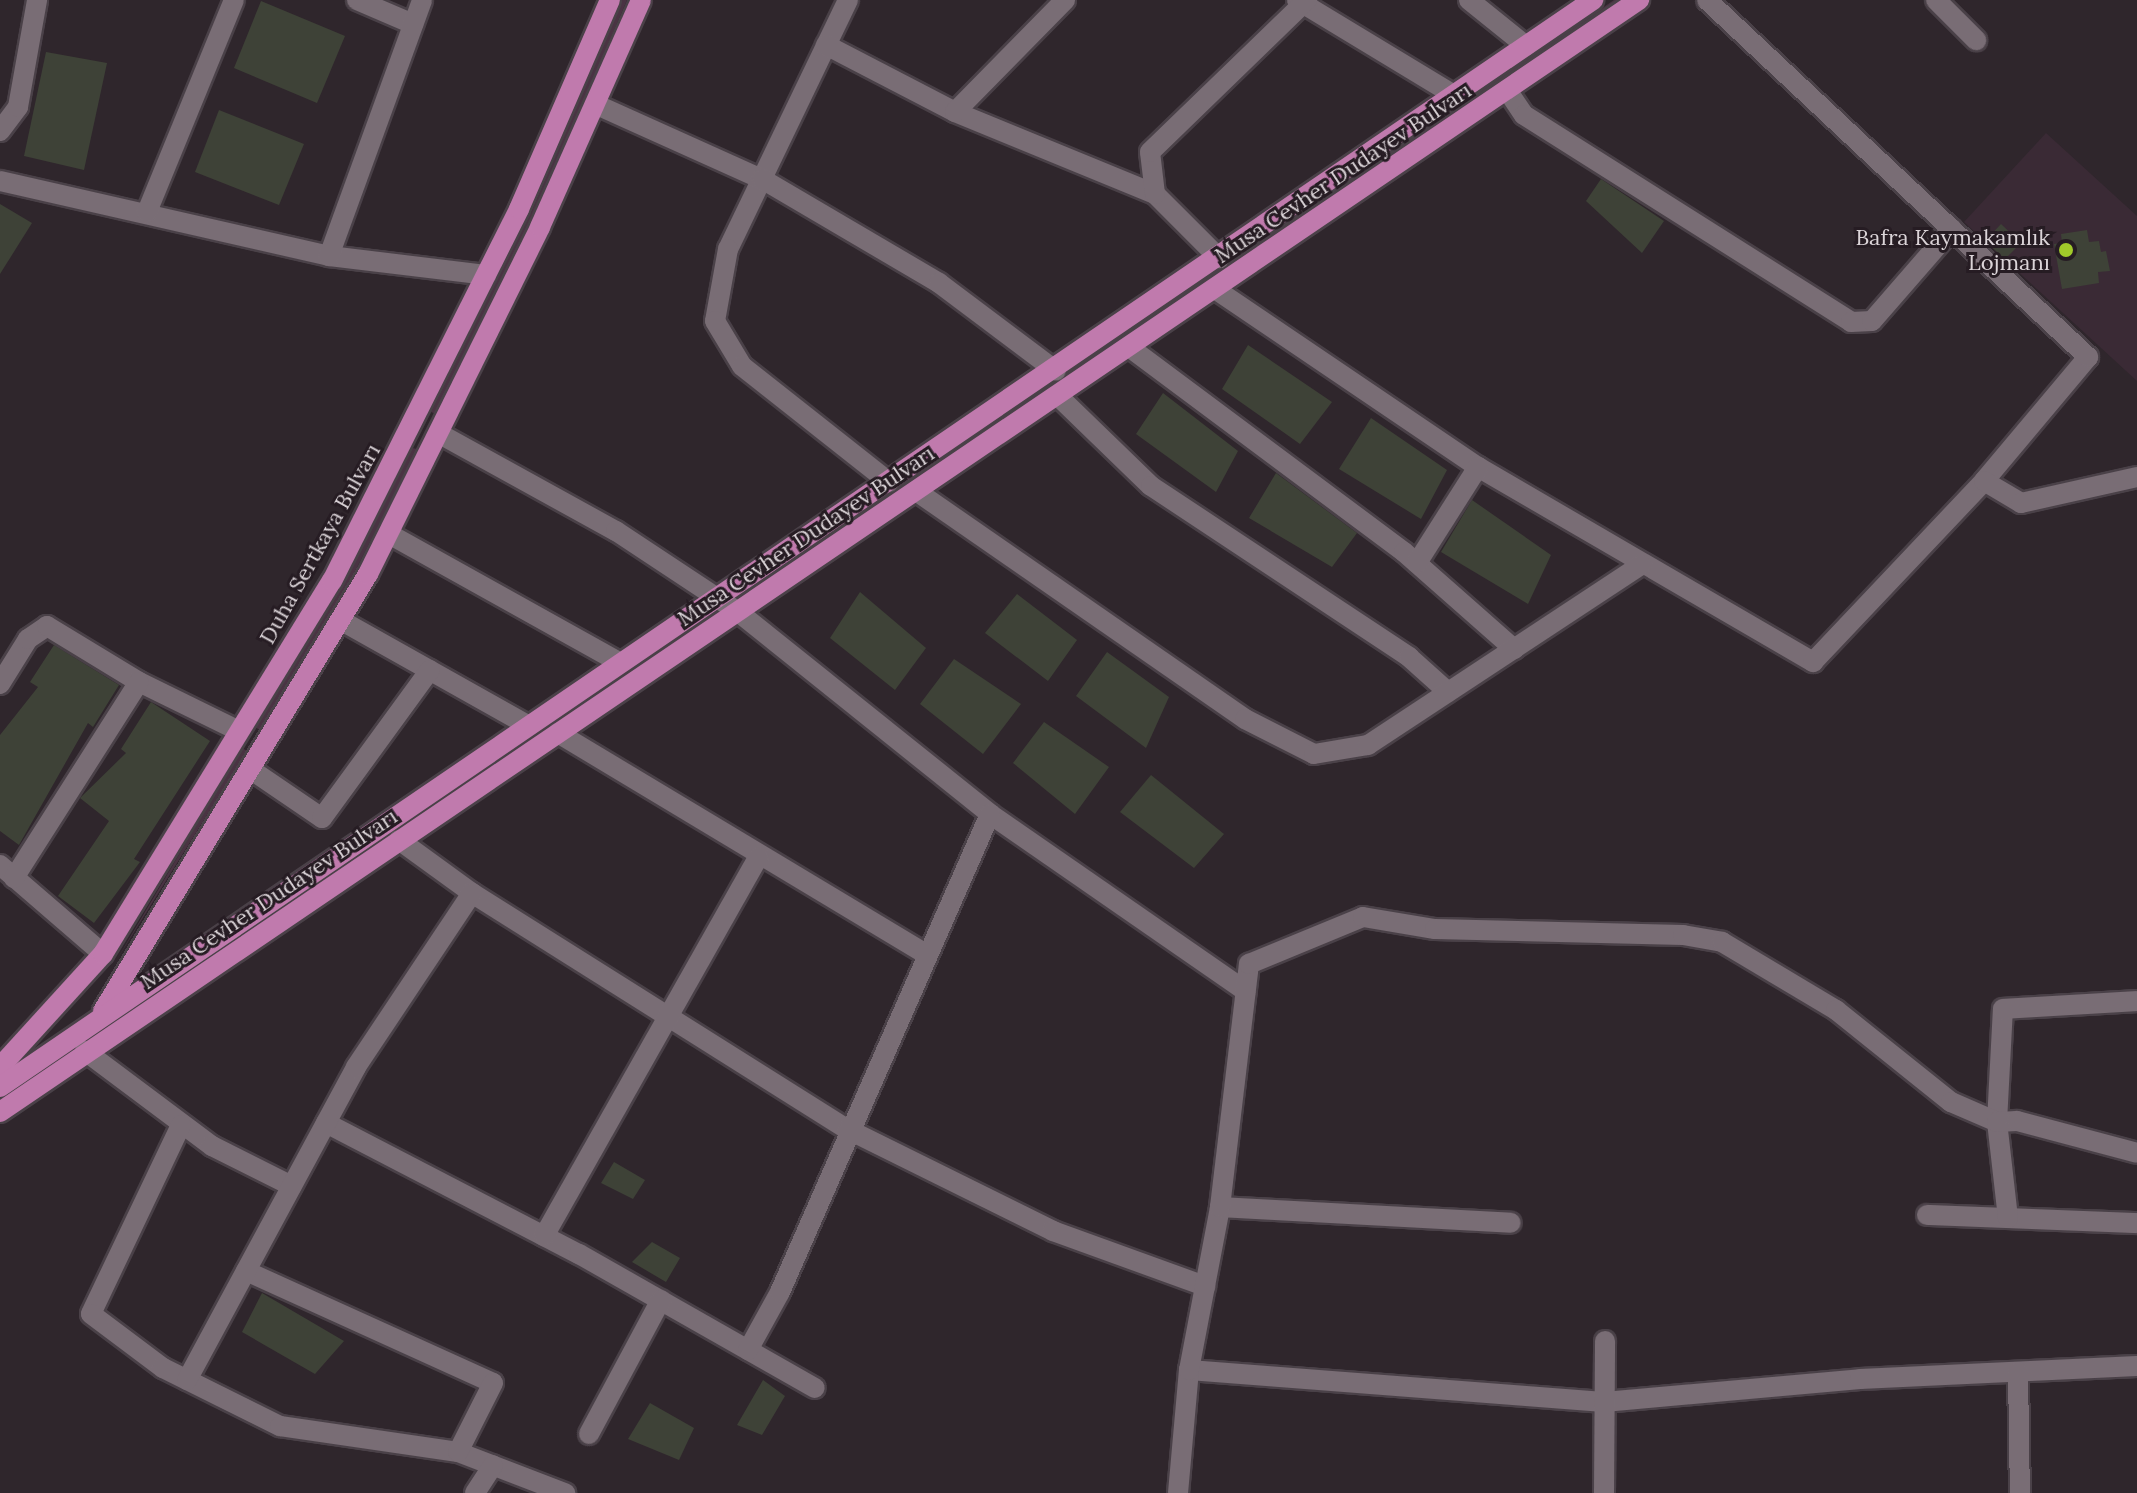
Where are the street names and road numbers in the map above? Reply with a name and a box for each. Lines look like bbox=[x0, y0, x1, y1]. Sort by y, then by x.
street label: Musa Cevher Dudayev Bulvarı bbox=[1210, 77, 1476, 269]
street label: Duha Sertkaya Bulvarı bbox=[254, 439, 386, 649]
street label: Musa Cevher Dudayev Bulvarı bbox=[673, 440, 939, 632]
street label: Musa Cevher Dudayev Bulvarı bbox=[136, 803, 402, 995]

